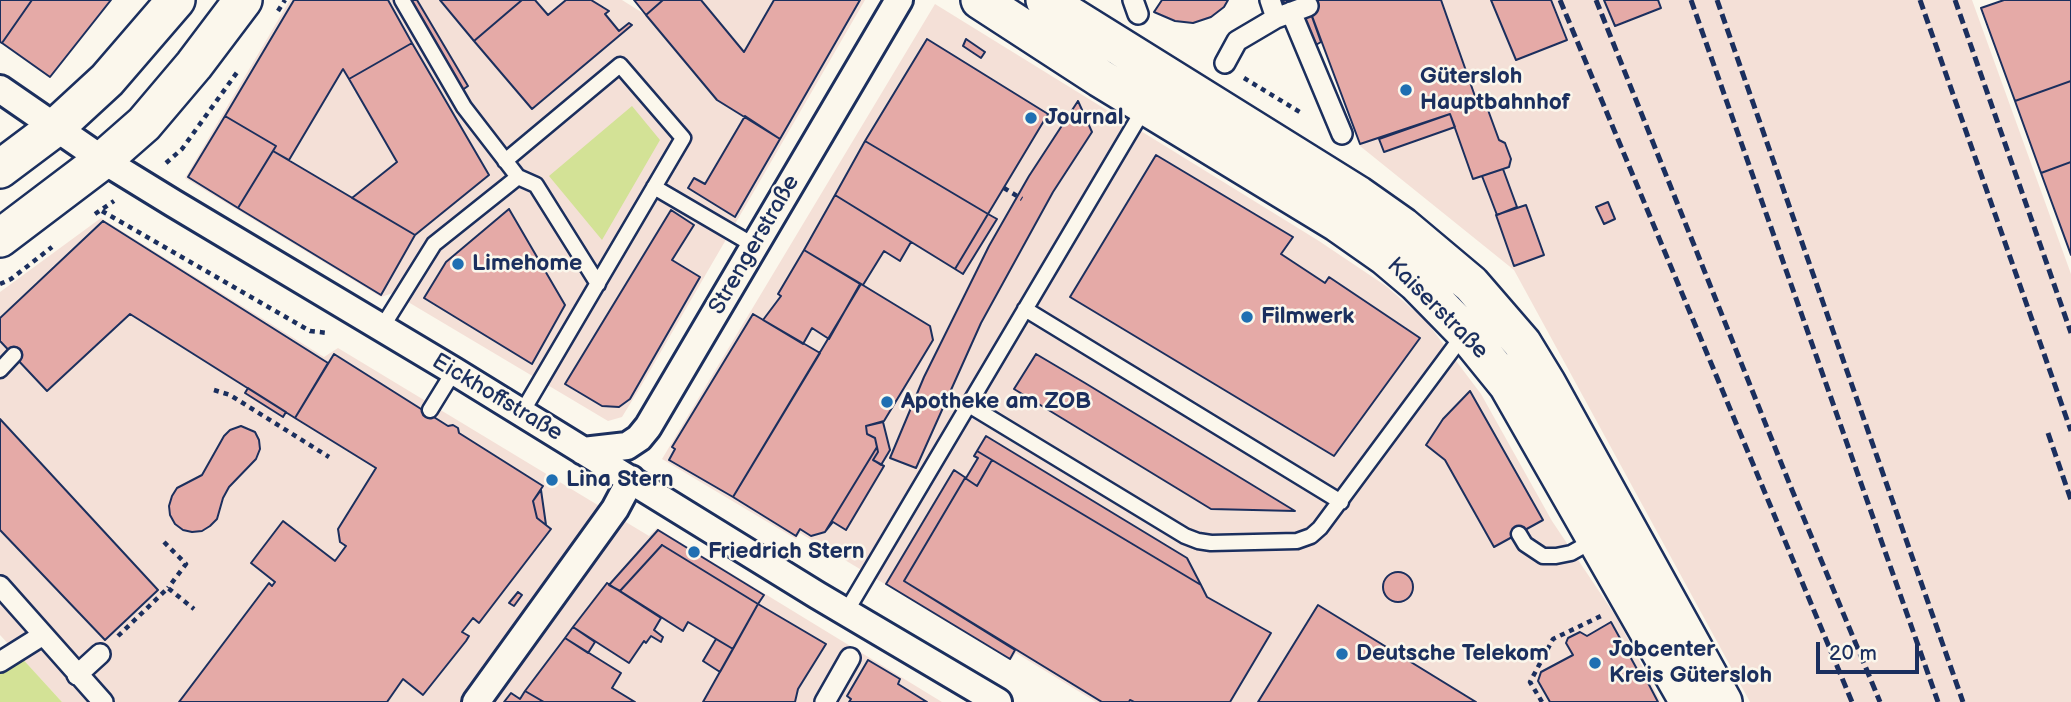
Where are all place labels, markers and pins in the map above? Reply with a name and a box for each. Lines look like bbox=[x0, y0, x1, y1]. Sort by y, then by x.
place label: Gütersloh Hauptbahnhof bbox=[1420, 63, 1570, 117]
marker: Gütersloh Hauptbahnhof bbox=[1398, 82, 1414, 98]
place label: Journal bbox=[1045, 104, 1123, 132]
marker: Journal bbox=[1023, 110, 1039, 126]
place label: Limehome bbox=[472, 250, 582, 278]
marker: Limehome bbox=[450, 256, 466, 272]
place label: Filmwerk bbox=[1261, 303, 1354, 331]
marker: Filmwerk bbox=[1239, 309, 1255, 325]
place label: Apotheke am ZOB bbox=[901, 388, 1091, 416]
marker: Apotheke am ZOB bbox=[879, 394, 895, 410]
place label: Lina Stern bbox=[566, 466, 674, 494]
marker: Lina Stern bbox=[544, 472, 560, 488]
place label: Friedrich Stern bbox=[708, 538, 865, 566]
marker: Friedrich Stern bbox=[686, 544, 702, 560]
place label: Jobcenter Kreis Gütersloh bbox=[1609, 636, 1772, 690]
place label: Deutsche Telekom bbox=[1356, 640, 1549, 668]
marker: Deutsche Telekom bbox=[1334, 646, 1350, 662]
marker: Jobcenter Kreis Gütersloh bbox=[1587, 655, 1603, 671]

